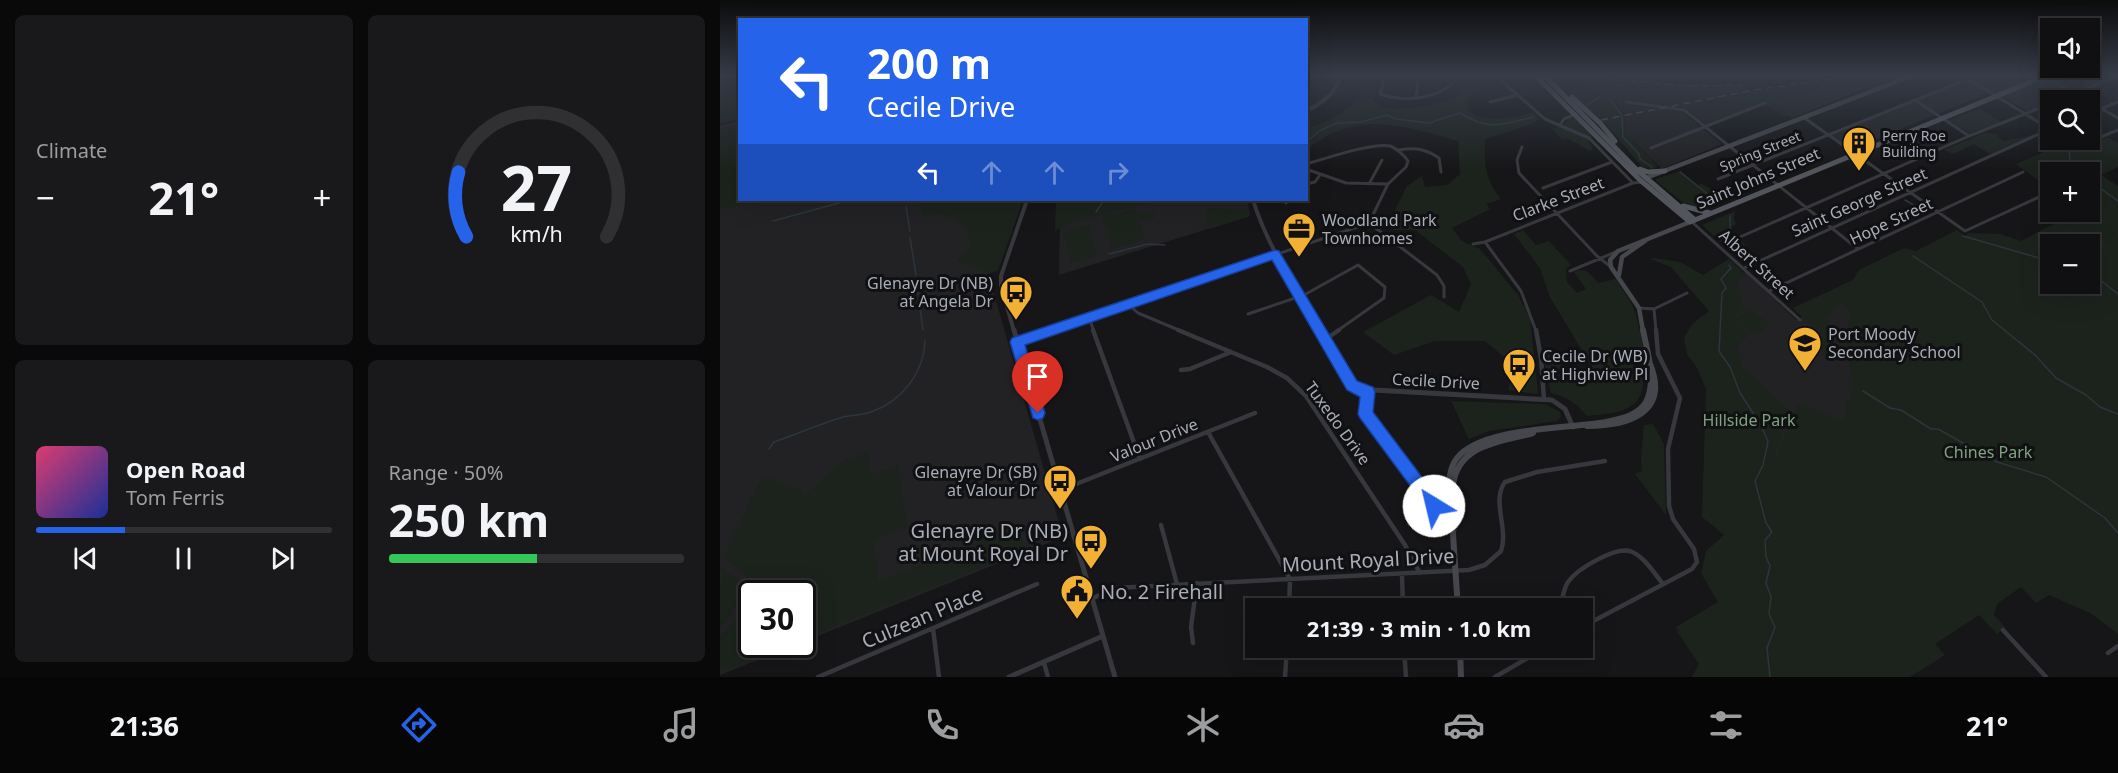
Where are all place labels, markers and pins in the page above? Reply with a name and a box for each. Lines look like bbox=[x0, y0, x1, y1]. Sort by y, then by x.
building icon: Perry Roe Building bbox=[1841, 125, 1877, 172]
place label: Perry Roe Building bbox=[1882, 126, 1946, 161]
place label: Woodland Park Townhomes bbox=[1322, 209, 1437, 249]
office icon: Woodland Park Townhomes bbox=[1281, 211, 1317, 258]
place label: Glenayre Dr (NB) at Angela Dr bbox=[867, 272, 993, 312]
bus stop icon: Glenayre Dr (NB) at Angela Dr bbox=[998, 274, 1034, 321]
place label: Port Moody Secondary School bbox=[1828, 323, 1961, 363]
school or university icon: Port Moody Secondary School bbox=[1787, 325, 1823, 372]
place label: Cecile Dr (WB) at Highview Pl bbox=[1542, 345, 1648, 385]
bus stop icon: Cecile Dr (WB) at Highview Pl bbox=[1501, 347, 1537, 394]
pin bbox=[1012, 351, 1063, 413]
place label: Glenayre Dr (SB) at Valour Dr bbox=[914, 461, 1037, 501]
bus stop icon: Glenayre Dr (SB) at Valour Dr bbox=[1042, 463, 1078, 510]
place label: Glenayre Dr (NB) at Mount Royal Dr bbox=[898, 517, 1068, 567]
bus stop icon: Glenayre Dr (NB) at Mount Royal Dr bbox=[1073, 523, 1109, 570]
public building icon: No. 2 Firehall bbox=[1059, 573, 1095, 620]
place label: No. 2 Firehall bbox=[1100, 578, 1223, 605]

